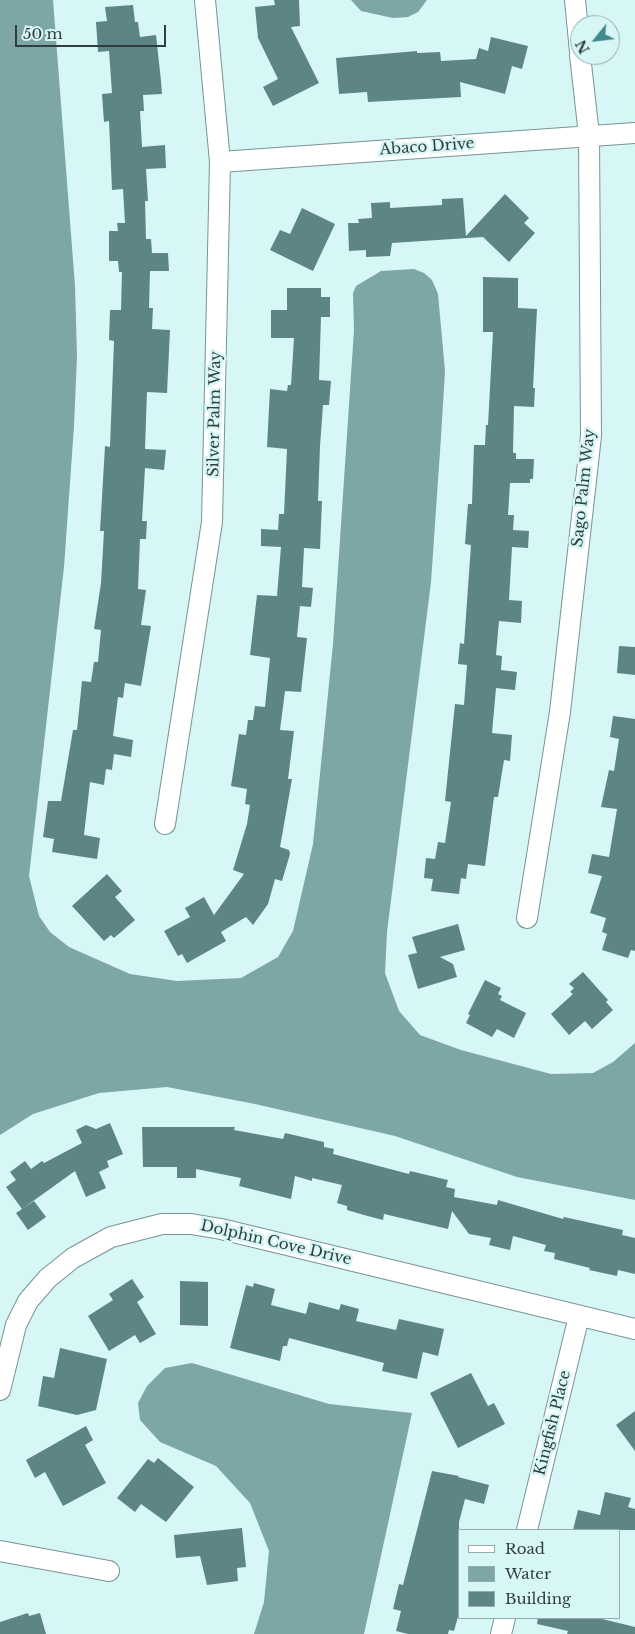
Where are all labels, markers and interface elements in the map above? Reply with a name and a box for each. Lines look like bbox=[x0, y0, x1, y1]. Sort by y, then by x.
scale bar bbox=[18, 15, 169, 47]
north arrow bbox=[570, 15, 620, 65]
text: 50 m bbox=[23, 24, 63, 43]
text: N bbox=[572, 37, 594, 57]
street label: Abaco Drive bbox=[379, 135, 475, 159]
street label: Silver Palm Way bbox=[205, 351, 225, 477]
street label: Sago Palm Way bbox=[569, 428, 599, 548]
street label: Dolphin Cove Drive bbox=[199, 1217, 353, 1269]
street label: Kingfish Place bbox=[531, 1369, 575, 1477]
legend bbox=[458, 1529, 620, 1619]
text: Road bbox=[505, 1539, 545, 1558]
text: Water bbox=[505, 1564, 551, 1583]
text: Building bbox=[505, 1589, 571, 1608]

